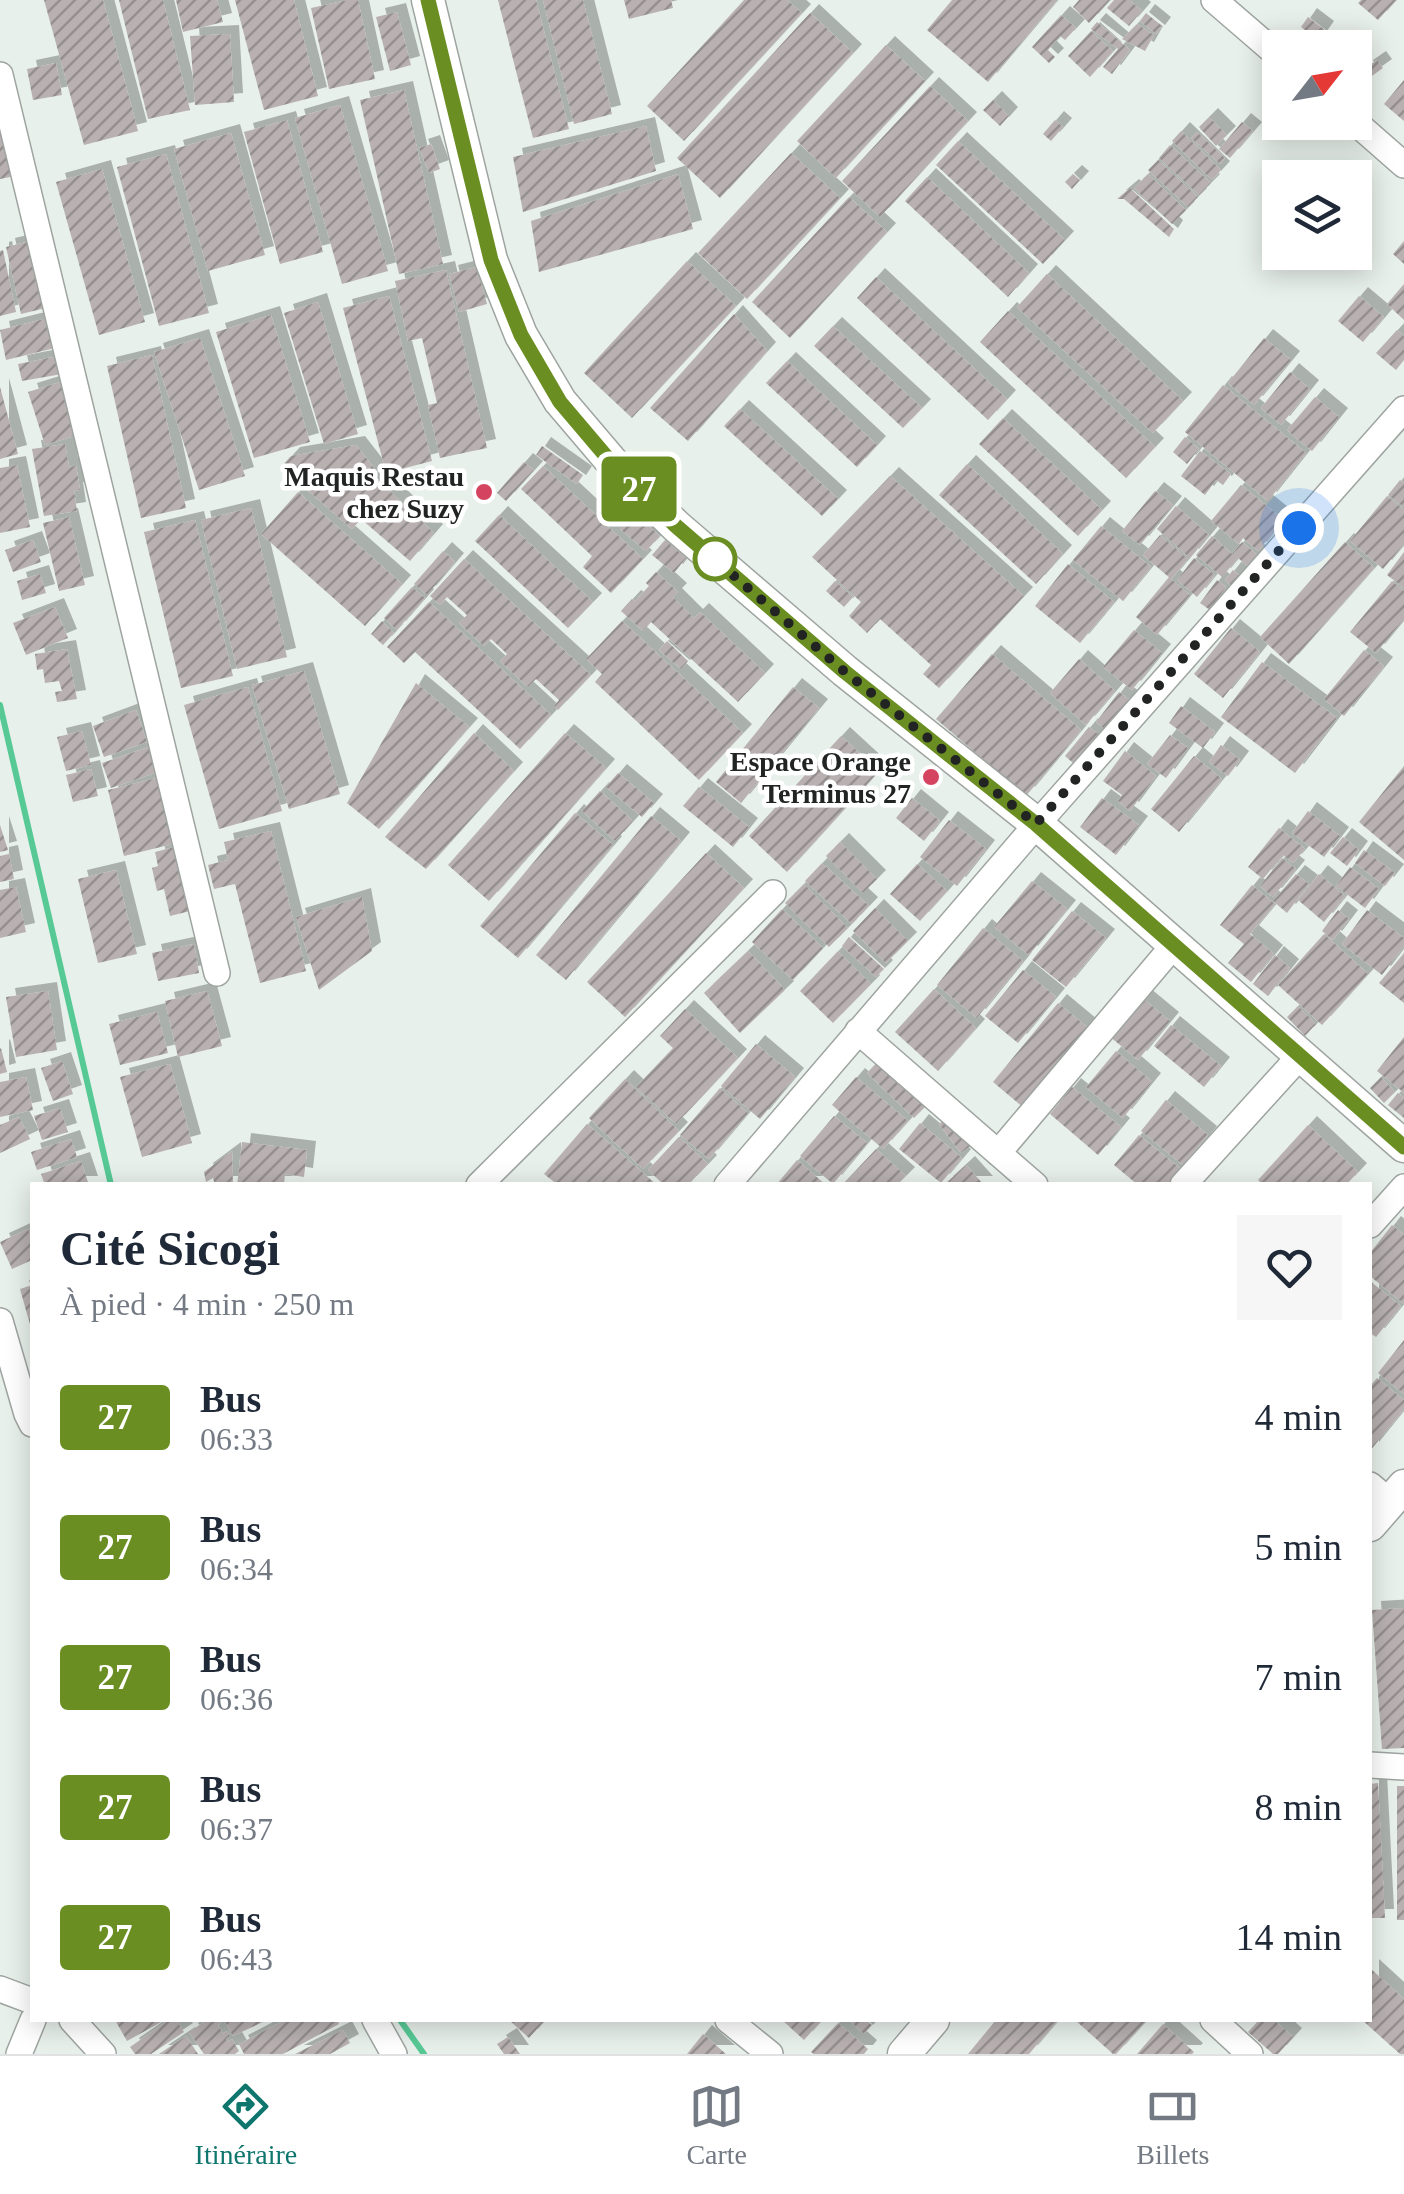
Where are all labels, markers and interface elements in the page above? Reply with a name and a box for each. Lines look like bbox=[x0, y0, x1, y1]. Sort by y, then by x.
north arrow bbox=[1262, 30, 1372, 140]
map controls bbox=[1262, 30, 1372, 270]
button: layers bbox=[1262, 160, 1372, 270]
line badge: 27 bbox=[594, 456, 684, 522]
place label: Maquis Restau chez Suzy bbox=[284, 461, 464, 524]
text: 27 bbox=[622, 470, 657, 509]
marker: Maquis Restau chez Suzy bbox=[473, 481, 495, 503]
your location bbox=[1274, 503, 1324, 553]
unlabelled marker bbox=[694, 538, 736, 580]
place label: Espace Orange Terminus 27 bbox=[730, 746, 911, 809]
marker: Espace Orange Terminus 27 bbox=[920, 766, 942, 788]
button: heart bbox=[1237, 1215, 1342, 1320]
text: Cité Sicogi bbox=[60, 1222, 280, 1275]
text: À pied · 4 min · 250 m bbox=[60, 1286, 354, 1322]
text: Bus bbox=[200, 1378, 261, 1420]
text: 4 min bbox=[1254, 1396, 1342, 1438]
text: 27 bbox=[98, 1398, 133, 1437]
text: 06:33 bbox=[200, 1421, 273, 1457]
text: Bus bbox=[200, 1508, 261, 1550]
text: 5 min bbox=[1254, 1526, 1342, 1568]
text: 27 bbox=[98, 1528, 133, 1567]
text: 06:34 bbox=[200, 1551, 273, 1587]
text: Bus bbox=[200, 1638, 261, 1680]
text: 7 min bbox=[1254, 1656, 1342, 1698]
text: 27 bbox=[98, 1658, 133, 1697]
text: 06:36 bbox=[200, 1681, 273, 1717]
text: Bus bbox=[200, 1768, 261, 1810]
text: 8 min bbox=[1254, 1786, 1342, 1828]
text: 27 bbox=[98, 1788, 133, 1827]
text: 06:37 bbox=[200, 1811, 273, 1847]
text: Bus bbox=[200, 1898, 261, 1940]
text: 14 min bbox=[1235, 1916, 1342, 1958]
text: 27 bbox=[98, 1918, 133, 1957]
text: 06:43 bbox=[200, 1941, 273, 1977]
tab: Itinéraire bbox=[195, 2079, 297, 2171]
tab: Carte bbox=[686, 2079, 747, 2171]
tab: Billets bbox=[1136, 2079, 1209, 2171]

